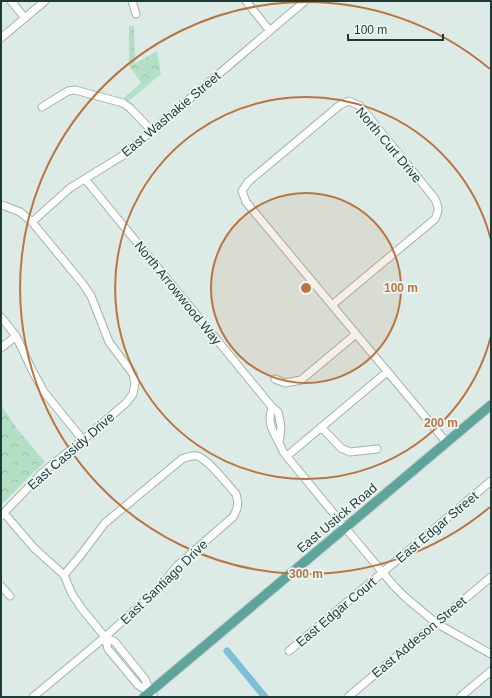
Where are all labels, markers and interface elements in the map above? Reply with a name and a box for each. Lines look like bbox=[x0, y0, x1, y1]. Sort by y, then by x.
scale bar bbox=[348, 16, 443, 42]
text: 100 m bbox=[354, 23, 387, 37]
street label: East Washakie Street bbox=[118, 68, 224, 160]
street label: North Curt Drive bbox=[353, 104, 425, 186]
street label: North Arrowwood Way bbox=[132, 238, 225, 348]
centre of rings bbox=[299, 281, 313, 295]
text: 100 m bbox=[384, 281, 418, 295]
street label: East Cassidy Drive bbox=[25, 409, 117, 493]
text: 200 m bbox=[424, 416, 458, 430]
street label: East Ustick Road bbox=[294, 480, 380, 556]
street label: East Edgar Street bbox=[393, 488, 481, 566]
street label: East Santiago Drive bbox=[117, 537, 211, 627]
text: 300 m bbox=[289, 567, 323, 581]
street label: East Edgar Court bbox=[293, 574, 379, 650]
street label: East Addeson Street bbox=[369, 593, 470, 681]

